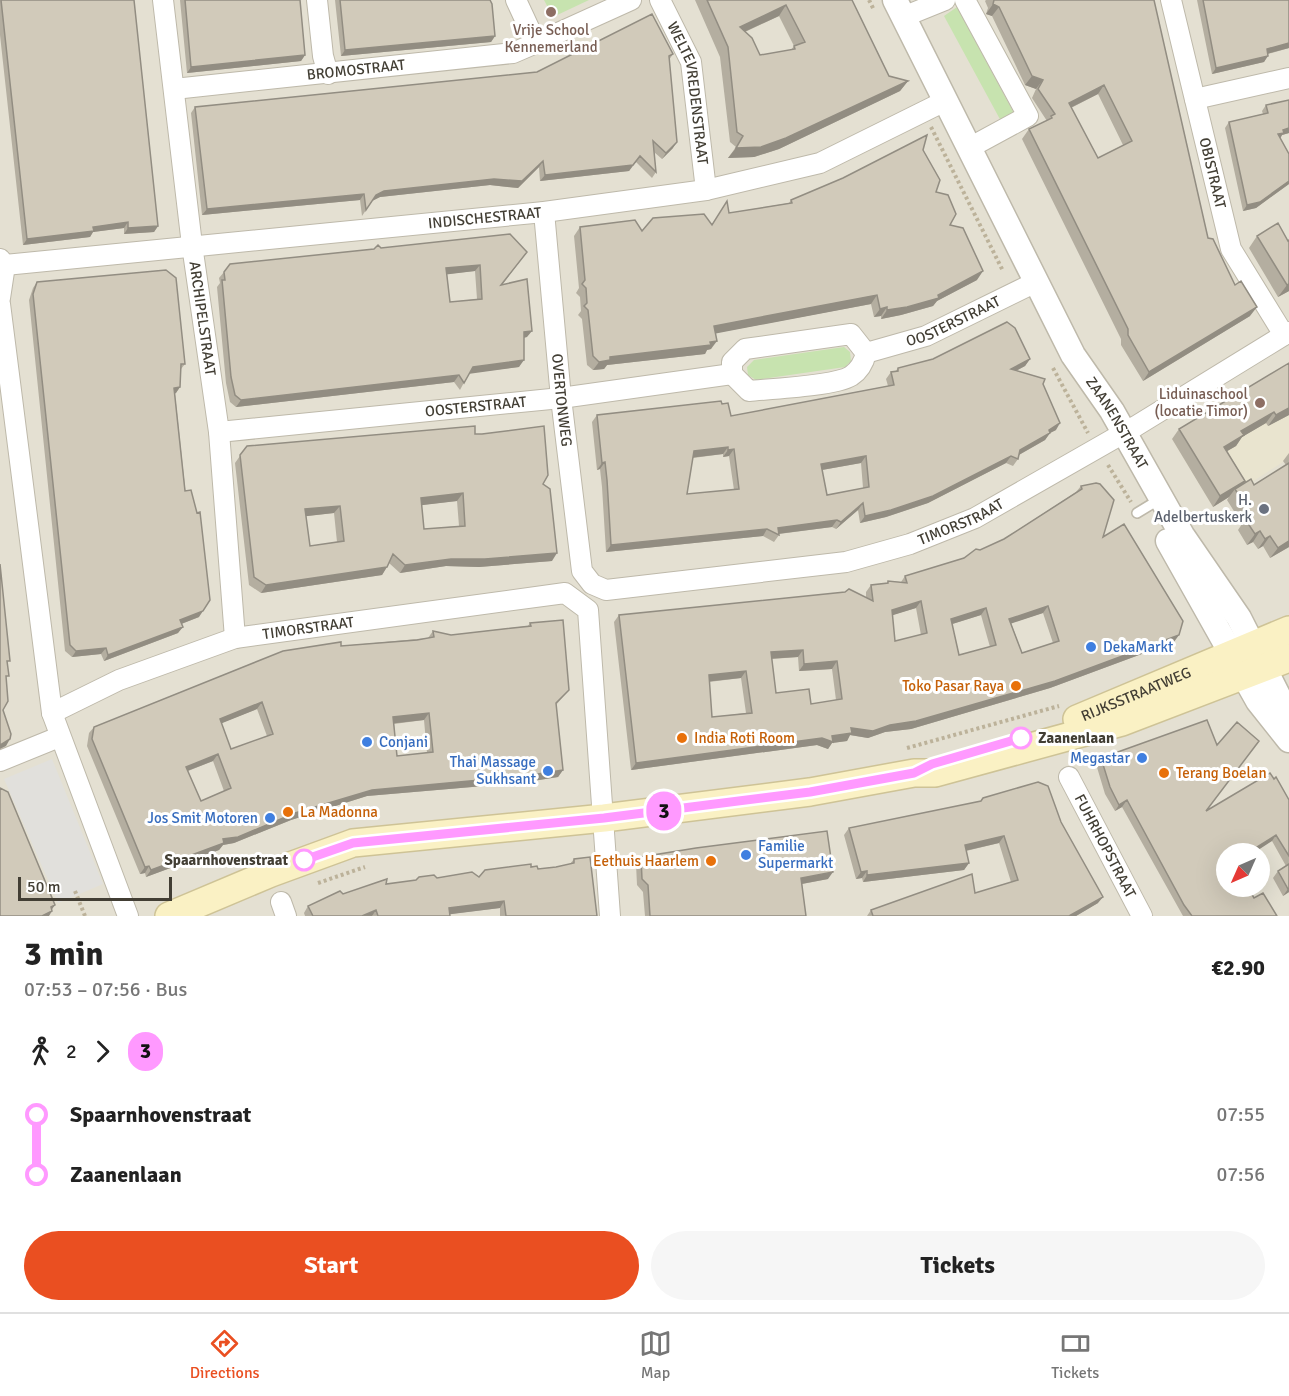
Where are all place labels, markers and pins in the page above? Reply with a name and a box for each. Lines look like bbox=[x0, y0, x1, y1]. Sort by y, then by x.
marker: Vrije School Kennemerland bbox=[544, 5, 558, 19]
place label: Vrije School Kennemerland bbox=[504, 21, 598, 56]
place label: Liduinaschool (locatie Timor) bbox=[1155, 385, 1248, 420]
marker: Liduinaschool (locatie Timor) bbox=[1253, 396, 1267, 410]
place label: H. Adelbertuskerk bbox=[1154, 491, 1252, 526]
marker: H. Adelbertuskerk bbox=[1257, 502, 1271, 516]
place label: DekaMarkt bbox=[1103, 638, 1173, 656]
marker: DekaMarkt bbox=[1084, 640, 1098, 654]
place label: Toko Pasar Raya bbox=[902, 677, 1004, 695]
marker: Toko Pasar Raya bbox=[1009, 679, 1023, 693]
marker: Zaanenlaan bbox=[1010, 727, 1032, 749]
place label: India Roti Room bbox=[694, 729, 795, 747]
place label: Zaanenlaan bbox=[1038, 729, 1114, 747]
marker: India Roti Room bbox=[675, 731, 689, 745]
place label: Conjani bbox=[379, 733, 428, 751]
marker: Conjani bbox=[360, 735, 374, 749]
place label: Megastar bbox=[1070, 749, 1130, 767]
marker: Megastar bbox=[1135, 751, 1149, 765]
place label: Thai Massage Sukhsant bbox=[450, 753, 536, 788]
marker: Thai Massage Sukhsant bbox=[541, 764, 555, 778]
place label: Terang Boelan bbox=[1176, 764, 1267, 782]
marker: Terang Boelan bbox=[1157, 766, 1171, 780]
place label: La Madonna bbox=[300, 803, 378, 821]
marker: La Madonna bbox=[281, 805, 295, 819]
place label: Jos Smit Motoren bbox=[147, 809, 258, 827]
marker: Jos Smit Motoren bbox=[263, 811, 277, 825]
place label: Familie Supermarkt bbox=[758, 837, 833, 872]
marker: Familie Supermarkt bbox=[739, 848, 753, 862]
marker: Spaarnhovenstraat bbox=[293, 849, 315, 871]
place label: Spaarnhovenstraat bbox=[164, 851, 288, 869]
place label: Eethuis Haarlem bbox=[593, 852, 699, 870]
marker: Eethuis Haarlem bbox=[704, 854, 718, 868]

